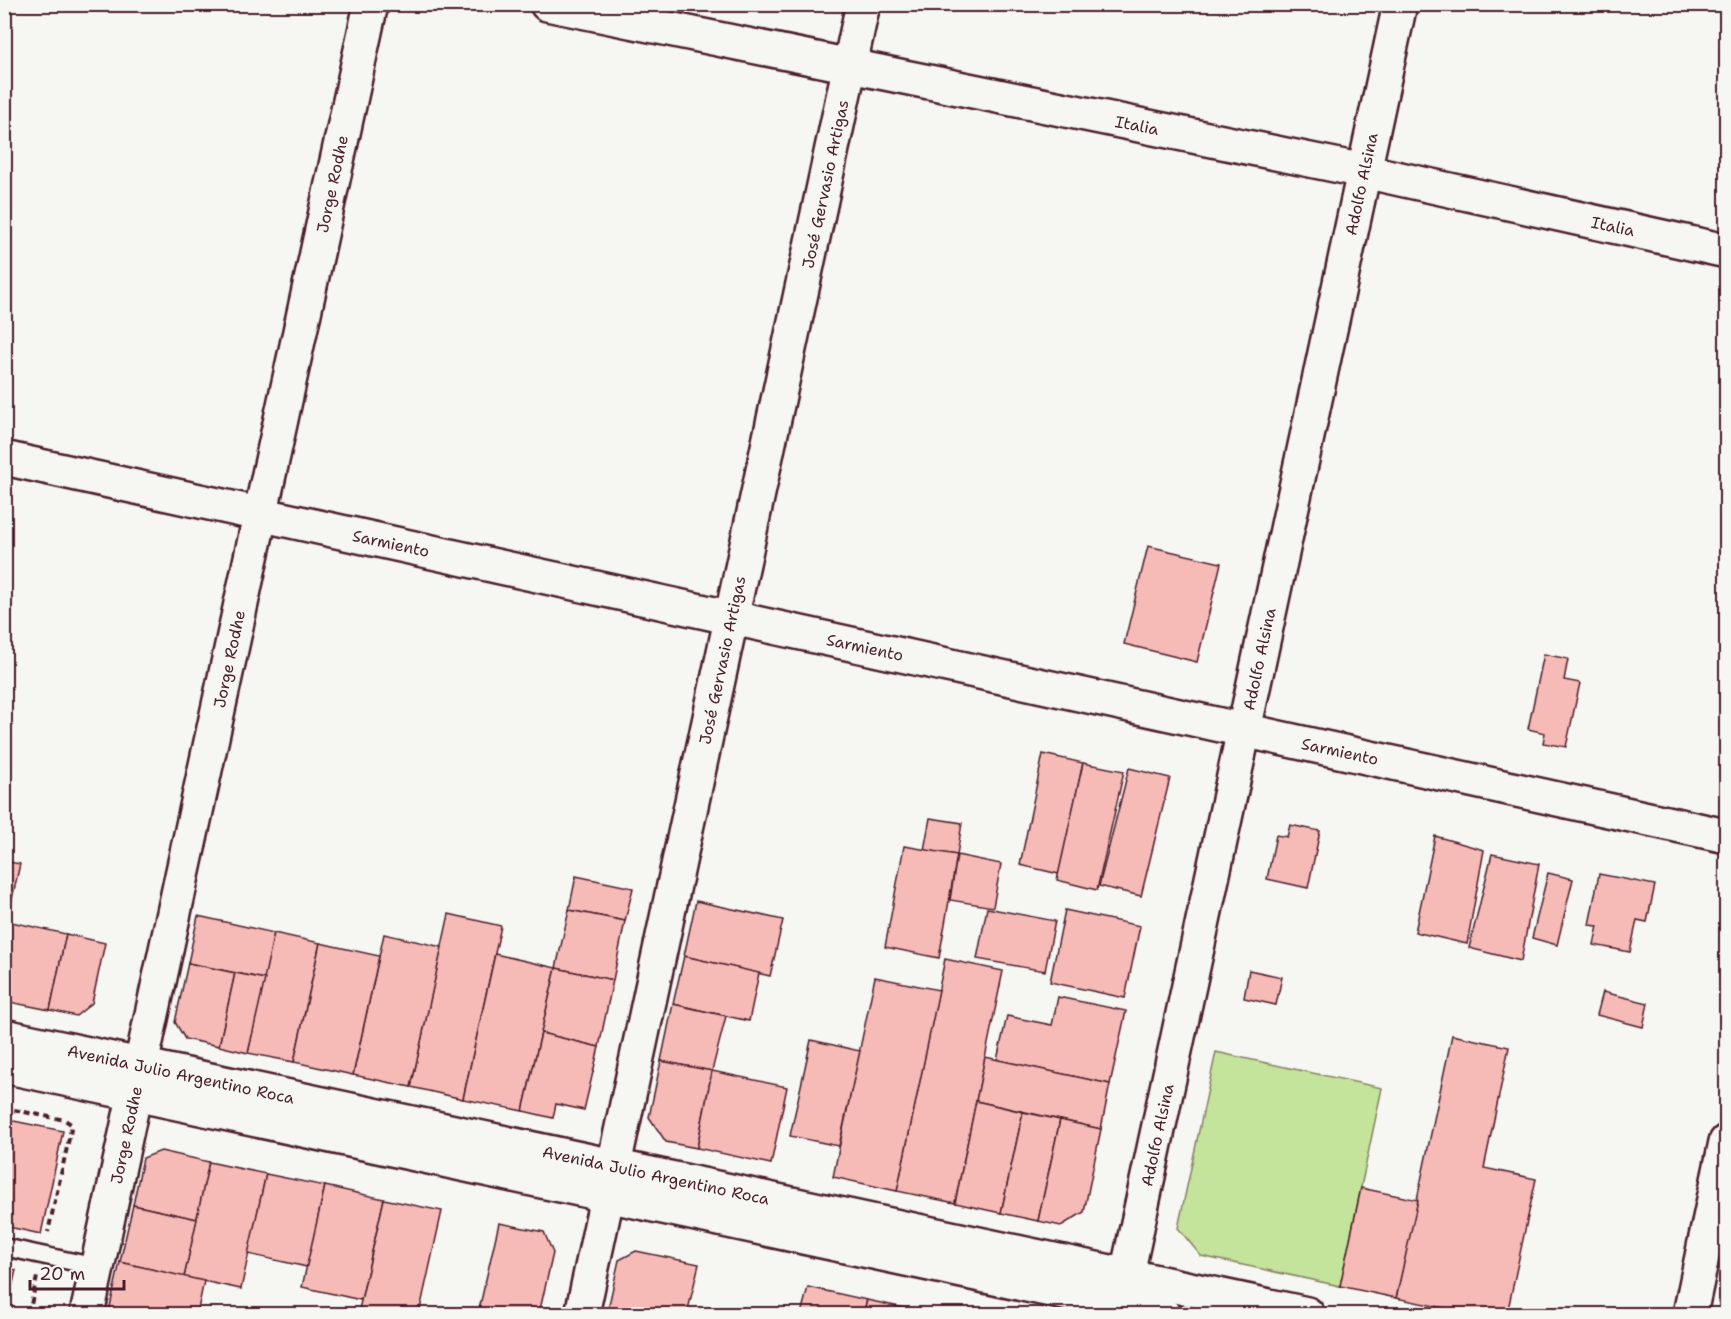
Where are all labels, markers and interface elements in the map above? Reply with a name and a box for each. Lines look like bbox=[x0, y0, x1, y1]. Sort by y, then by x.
street label: José Gervasio Artigas bbox=[797, 98, 854, 270]
street label: Italia bbox=[1113, 111, 1161, 140]
street label: Adolfo Alsina bbox=[1340, 131, 1383, 237]
street label: Jorge Rodhe bbox=[312, 133, 353, 235]
street label: Italia bbox=[1589, 212, 1637, 241]
street label: Sarmiento bbox=[351, 525, 431, 562]
street label: José Gervasio Artigas bbox=[694, 574, 751, 746]
street label: Adolfo Alsina bbox=[1238, 606, 1281, 712]
street label: Jorge Rodhe bbox=[209, 608, 250, 710]
street label: Sarmiento bbox=[825, 629, 905, 666]
street label: Sarmiento bbox=[1300, 733, 1380, 770]
street label: Avenida Julio Argentino Roca bbox=[66, 1040, 296, 1109]
street label: Adolfo Alsina bbox=[1136, 1082, 1179, 1188]
street label: Jorge Rodhe bbox=[106, 1084, 147, 1186]
street label: Avenida Julio Argentino Roca bbox=[541, 1141, 771, 1210]
scale bar bbox=[30, 1253, 124, 1291]
text: 20 m bbox=[39, 1262, 85, 1286]

